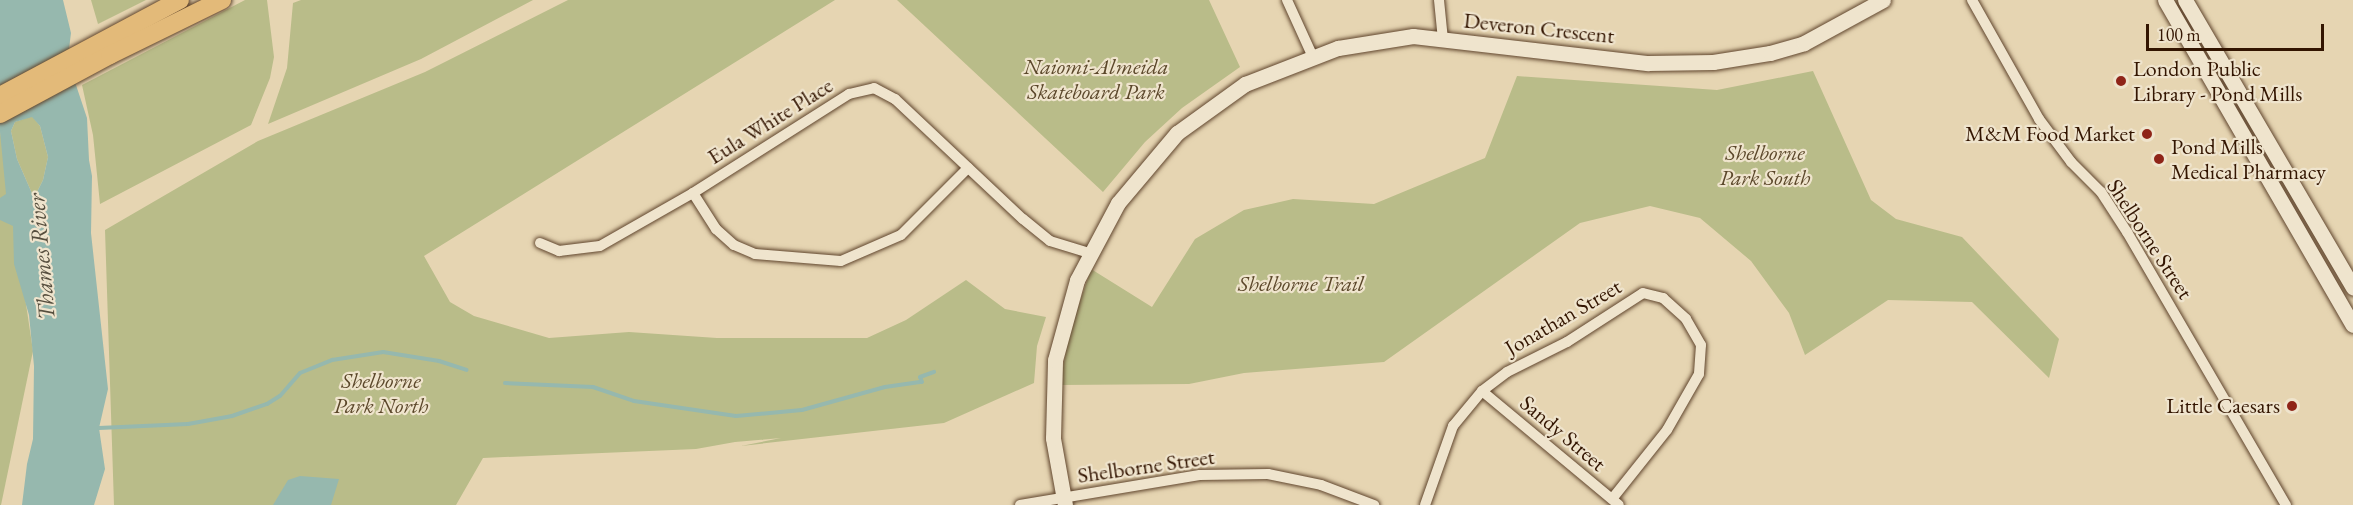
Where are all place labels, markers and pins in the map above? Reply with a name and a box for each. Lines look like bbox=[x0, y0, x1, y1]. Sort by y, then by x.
place label: London Public Library - Pond Mills bbox=[2133, 55, 2302, 106]
marker: London Public Library - Pond Mills bbox=[2114, 74, 2128, 88]
place label: M&M Food Market bbox=[1965, 121, 2135, 147]
marker: M&M Food Market bbox=[2140, 127, 2154, 141]
place label: Pond Mills Medical Pharmacy bbox=[2171, 133, 2326, 184]
marker: Pond Mills Medical Pharmacy bbox=[2152, 152, 2166, 166]
place label: Little Caesars bbox=[2166, 393, 2280, 419]
marker: Little Caesars bbox=[2285, 399, 2299, 413]

